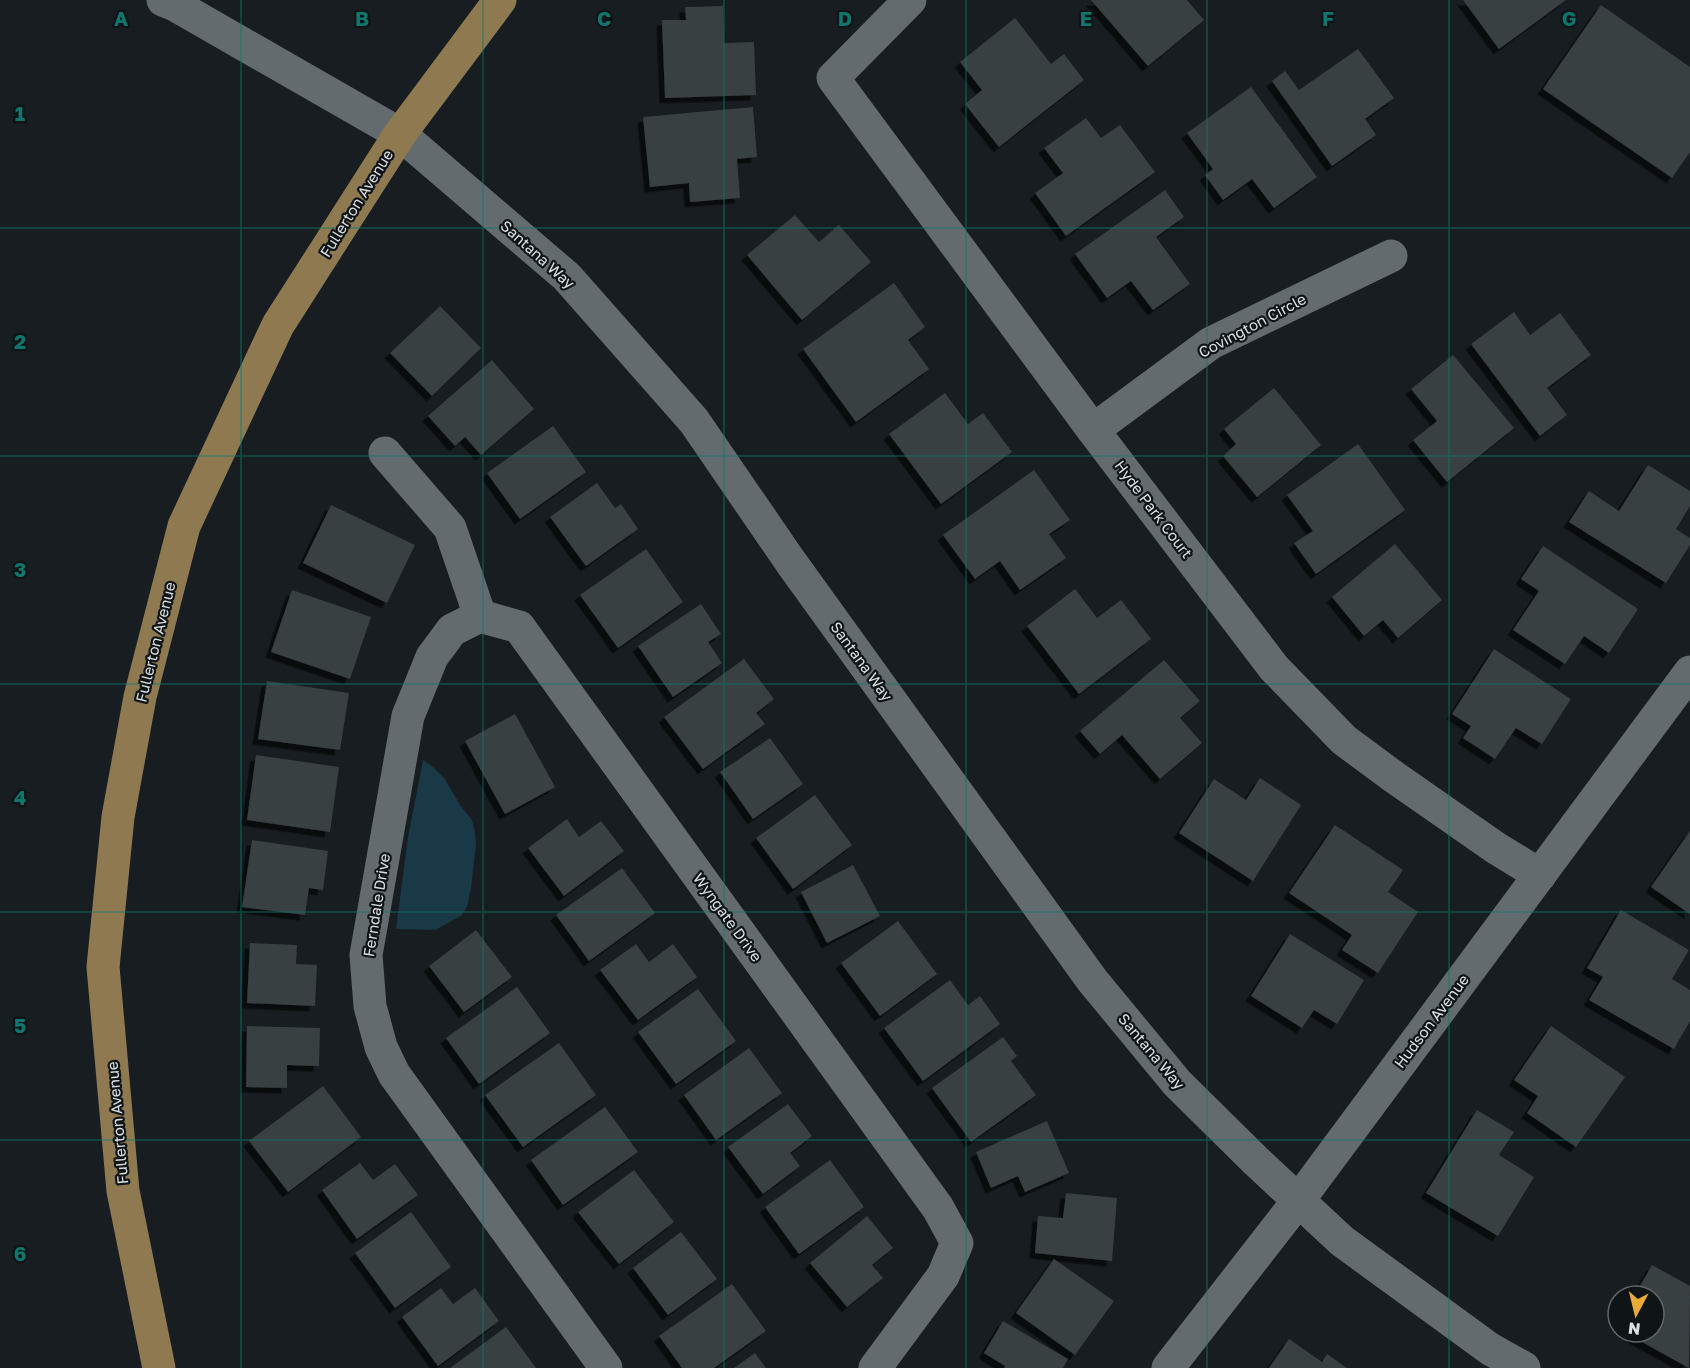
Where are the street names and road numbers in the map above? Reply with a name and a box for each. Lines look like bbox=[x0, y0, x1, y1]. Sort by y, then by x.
street label: Fullerton Avenue bbox=[316, 146, 396, 260]
street label: Santana Way bbox=[497, 216, 579, 292]
street label: Covington Circle bbox=[1195, 289, 1309, 361]
street label: Hyde Park Court bbox=[1111, 457, 1197, 561]
street label: Fullerton Avenue bbox=[131, 580, 179, 704]
street label: Santana Way bbox=[827, 618, 897, 705]
street label: Ferndale Drive bbox=[359, 852, 393, 958]
street label: Wyngate Drive bbox=[690, 869, 766, 965]
street label: Hudson Avenue bbox=[1390, 970, 1472, 1071]
street label: Santana Way bbox=[1115, 1009, 1189, 1093]
street label: Fullerton Avenue bbox=[103, 1061, 131, 1185]

